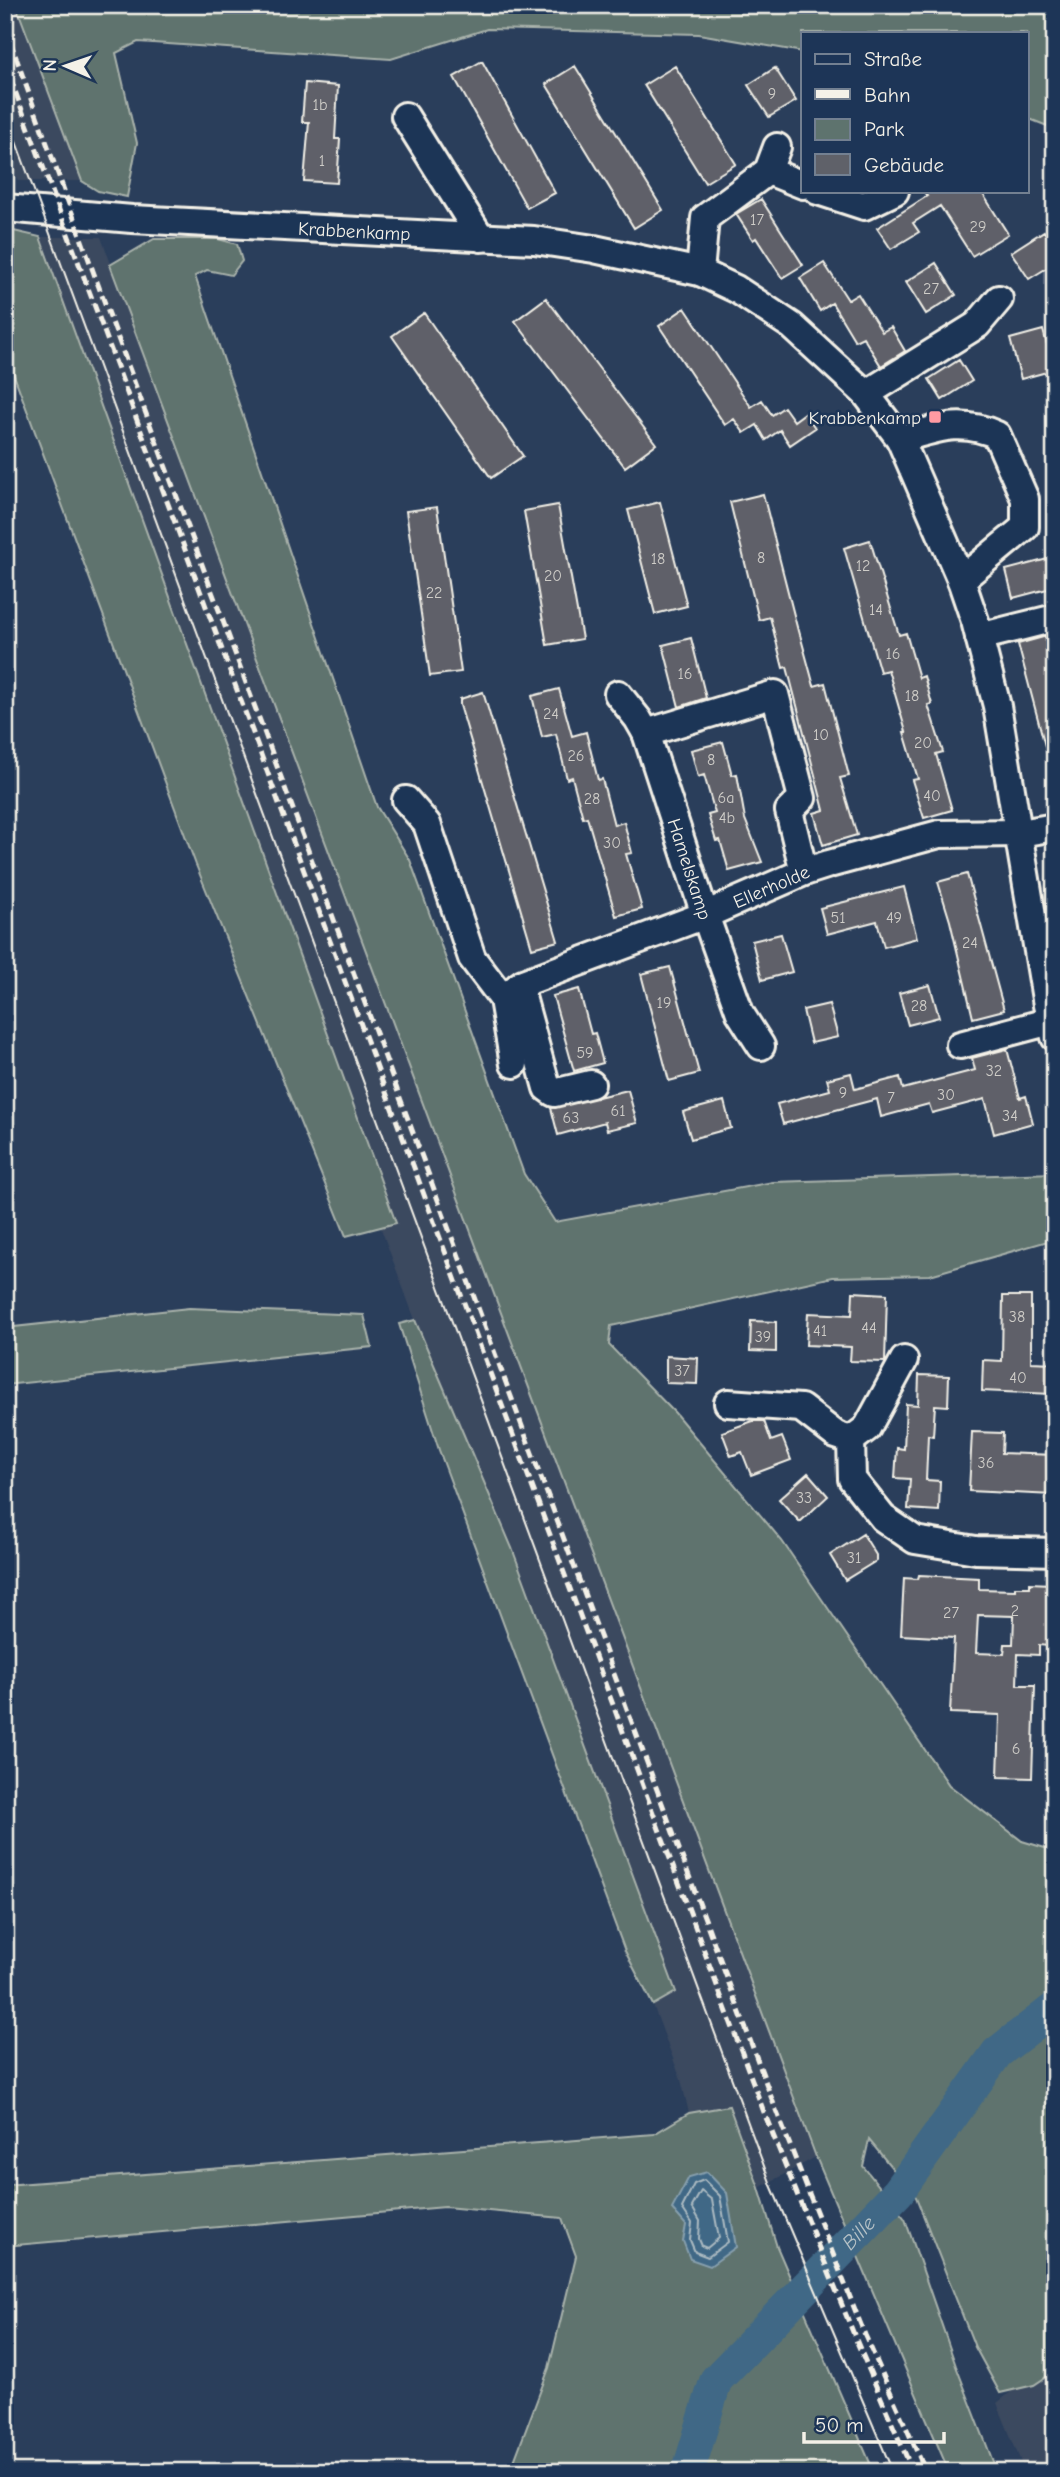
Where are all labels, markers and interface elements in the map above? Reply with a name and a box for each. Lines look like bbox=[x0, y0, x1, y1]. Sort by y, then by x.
north arrow bbox=[32, 32, 102, 102]
legend bbox=[801, 32, 1028, 192]
text: Straße bbox=[864, 47, 922, 71]
text: N bbox=[39, 59, 61, 72]
text: Bahn bbox=[864, 83, 911, 107]
house number: 9 bbox=[768, 85, 776, 103]
house number: 1b bbox=[313, 96, 327, 114]
text: Park bbox=[864, 117, 904, 141]
house number: 1 bbox=[319, 152, 325, 170]
text: Gebäude bbox=[864, 153, 944, 177]
house number: 17 bbox=[750, 211, 764, 229]
street label: Krabbenkamp bbox=[297, 218, 411, 246]
house number: 29 bbox=[970, 218, 986, 236]
house number: 27 bbox=[923, 280, 939, 298]
place label: Krabbenkamp bbox=[809, 407, 921, 429]
marker: Krabbenkamp bbox=[927, 409, 943, 425]
house number: 8 bbox=[757, 549, 765, 567]
house number: 18 bbox=[651, 550, 665, 568]
house number: 12 bbox=[856, 557, 870, 575]
house number: 20 bbox=[544, 567, 562, 585]
house number: 22 bbox=[426, 584, 442, 602]
house number: 14 bbox=[869, 601, 883, 619]
house number: 16 bbox=[885, 645, 901, 663]
house number: 16 bbox=[677, 665, 693, 683]
house number: 18 bbox=[905, 687, 919, 705]
house number: 24 bbox=[543, 705, 559, 723]
house number: 10 bbox=[813, 726, 829, 744]
house number: 20 bbox=[914, 734, 932, 752]
house number: 26 bbox=[567, 747, 585, 765]
house number: 8 bbox=[707, 751, 715, 769]
house number: 40 bbox=[923, 787, 941, 805]
house number: 6a bbox=[718, 789, 734, 807]
house number: 28 bbox=[584, 790, 600, 808]
house number: 4b bbox=[719, 809, 735, 827]
street label: Hamelskamp bbox=[662, 816, 716, 923]
house number: 30 bbox=[603, 834, 621, 852]
street label: Ellerholde bbox=[730, 861, 813, 913]
house number: 51 bbox=[830, 909, 846, 927]
house number: 49 bbox=[886, 909, 902, 927]
house number: 24 bbox=[962, 934, 978, 952]
house number: 19 bbox=[657, 994, 671, 1012]
house number: 28 bbox=[911, 997, 927, 1015]
house number: 59 bbox=[576, 1044, 594, 1062]
house number: 32 bbox=[986, 1062, 1002, 1080]
house number: 9 bbox=[839, 1084, 847, 1102]
house number: 30 bbox=[937, 1086, 955, 1104]
house number: 7 bbox=[887, 1089, 895, 1107]
house number: 61 bbox=[610, 1102, 626, 1120]
house number: 34 bbox=[1002, 1107, 1018, 1125]
house number: 63 bbox=[563, 1109, 579, 1127]
house number: 38 bbox=[1009, 1308, 1025, 1326]
house number: 44 bbox=[861, 1319, 877, 1337]
house number: 41 bbox=[813, 1322, 827, 1340]
house number: 39 bbox=[755, 1328, 771, 1346]
house number: 37 bbox=[674, 1362, 690, 1380]
house number: 40 bbox=[1009, 1369, 1027, 1387]
house number: 36 bbox=[978, 1454, 994, 1472]
house number: 33 bbox=[796, 1489, 812, 1507]
house number: 31 bbox=[847, 1549, 861, 1567]
house number: 2 bbox=[1011, 1602, 1019, 1620]
house number: 27 bbox=[943, 1604, 959, 1622]
house number: 6 bbox=[1012, 1740, 1020, 1758]
water label: Bille bbox=[837, 2211, 880, 2255]
scale bar bbox=[804, 2400, 944, 2444]
text: 50 m bbox=[815, 2413, 864, 2437]

